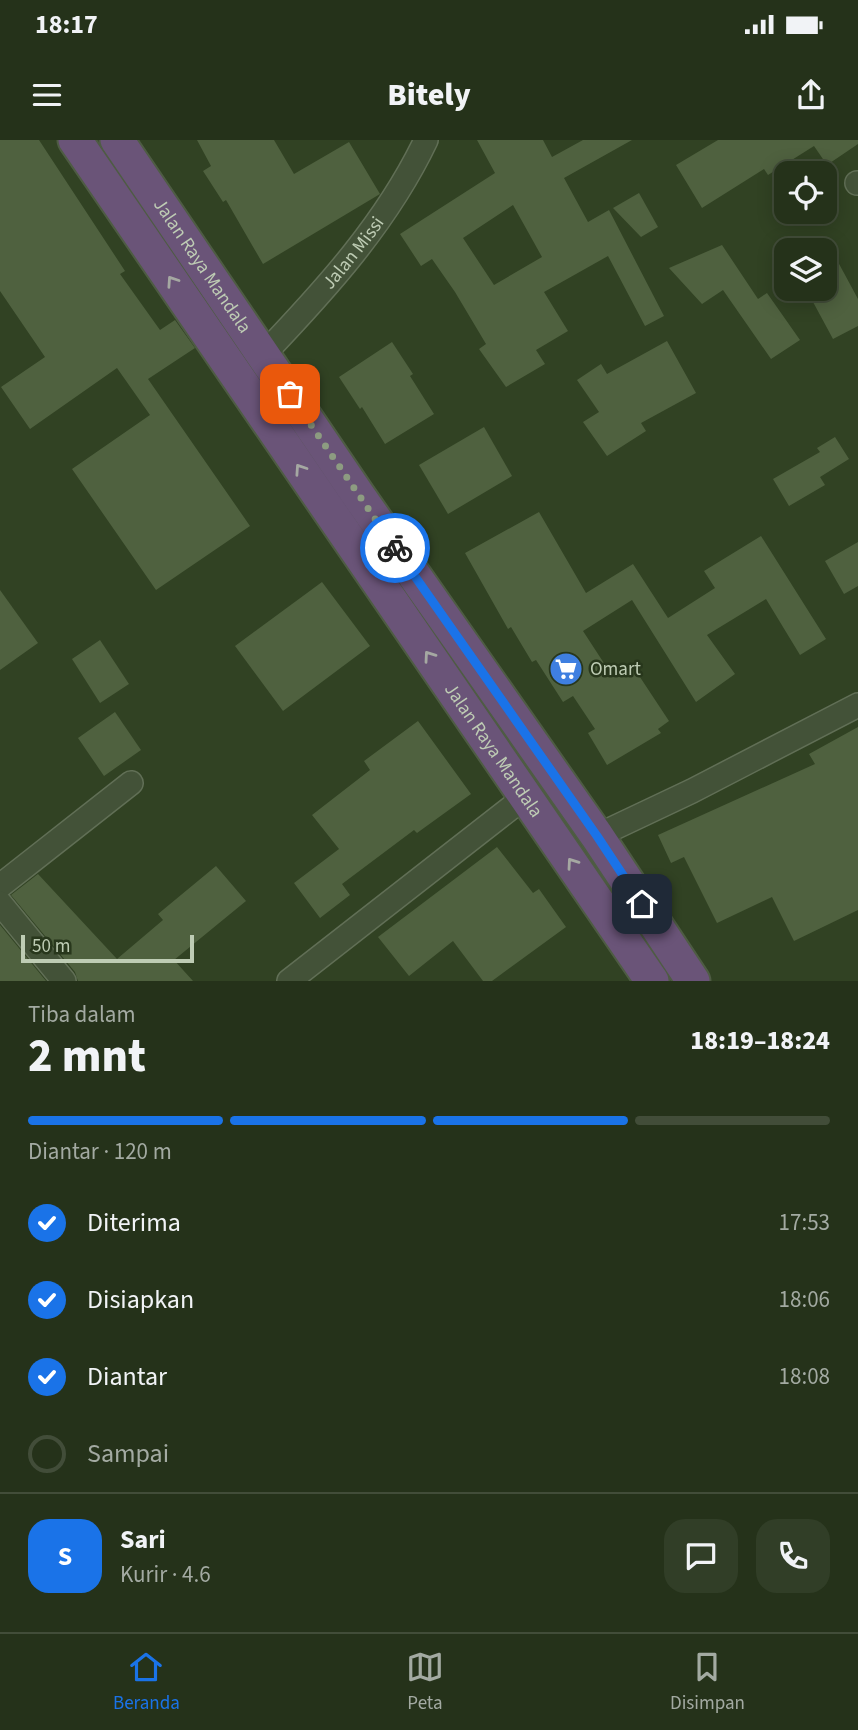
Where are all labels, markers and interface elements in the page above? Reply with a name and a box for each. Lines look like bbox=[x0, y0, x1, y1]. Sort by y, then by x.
text: 18:17 bbox=[35, 6, 98, 43]
text: Bitely bbox=[387, 72, 471, 118]
icon: menu bbox=[28, 76, 66, 114]
icon: share bbox=[792, 76, 830, 114]
map controls bbox=[774, 161, 837, 301]
button: locate bbox=[774, 161, 837, 224]
street label: Jalan Raya Mandala bbox=[147, 193, 258, 339]
street label: Jalan Missi bbox=[316, 211, 391, 295]
button: layers bbox=[774, 238, 837, 301]
one-way arrow bbox=[168, 276, 180, 289]
pin bbox=[260, 364, 320, 424]
icon: bag bbox=[271, 375, 309, 413]
one-way arrow bbox=[296, 464, 308, 477]
courier bbox=[360, 513, 430, 583]
icon: bike bbox=[376, 529, 414, 567]
supermarket icon: Omart bbox=[547, 650, 585, 688]
one-way arrow bbox=[425, 651, 437, 664]
place label: Omart bbox=[590, 656, 642, 683]
street label: Jalan Raya Mandala bbox=[438, 677, 549, 823]
one-way arrow bbox=[568, 858, 580, 871]
pin bbox=[612, 874, 672, 934]
icon: home bbox=[623, 885, 661, 923]
scale bar bbox=[21, 932, 194, 964]
text: 50 m bbox=[32, 933, 70, 960]
text: Tiba dalam bbox=[28, 998, 135, 1031]
text: 18:19–18:24 bbox=[690, 1022, 830, 1059]
text: 2 mnt bbox=[28, 1024, 146, 1089]
text: Diantar · 120 m bbox=[28, 1135, 172, 1168]
icon: check bbox=[28, 1204, 66, 1242]
text: Diterima bbox=[87, 1204, 181, 1241]
text: 17:53 bbox=[779, 1206, 830, 1239]
icon: check bbox=[28, 1281, 66, 1319]
text: Disiapkan bbox=[87, 1281, 194, 1318]
text: 18:06 bbox=[779, 1283, 830, 1316]
icon: check bbox=[28, 1358, 66, 1396]
text: Diantar bbox=[87, 1358, 167, 1395]
text: 18:08 bbox=[779, 1360, 830, 1393]
text: Sampai bbox=[87, 1435, 169, 1472]
button: chat bbox=[664, 1519, 738, 1593]
button: phone bbox=[756, 1519, 830, 1593]
text: Sari bbox=[120, 1521, 166, 1558]
text: S bbox=[58, 1538, 72, 1575]
text: Kurir · 4.6 bbox=[120, 1558, 211, 1591]
tab: Beranda bbox=[113, 1648, 180, 1717]
tab: Peta bbox=[406, 1648, 444, 1717]
tab: Disimpan bbox=[670, 1648, 745, 1717]

